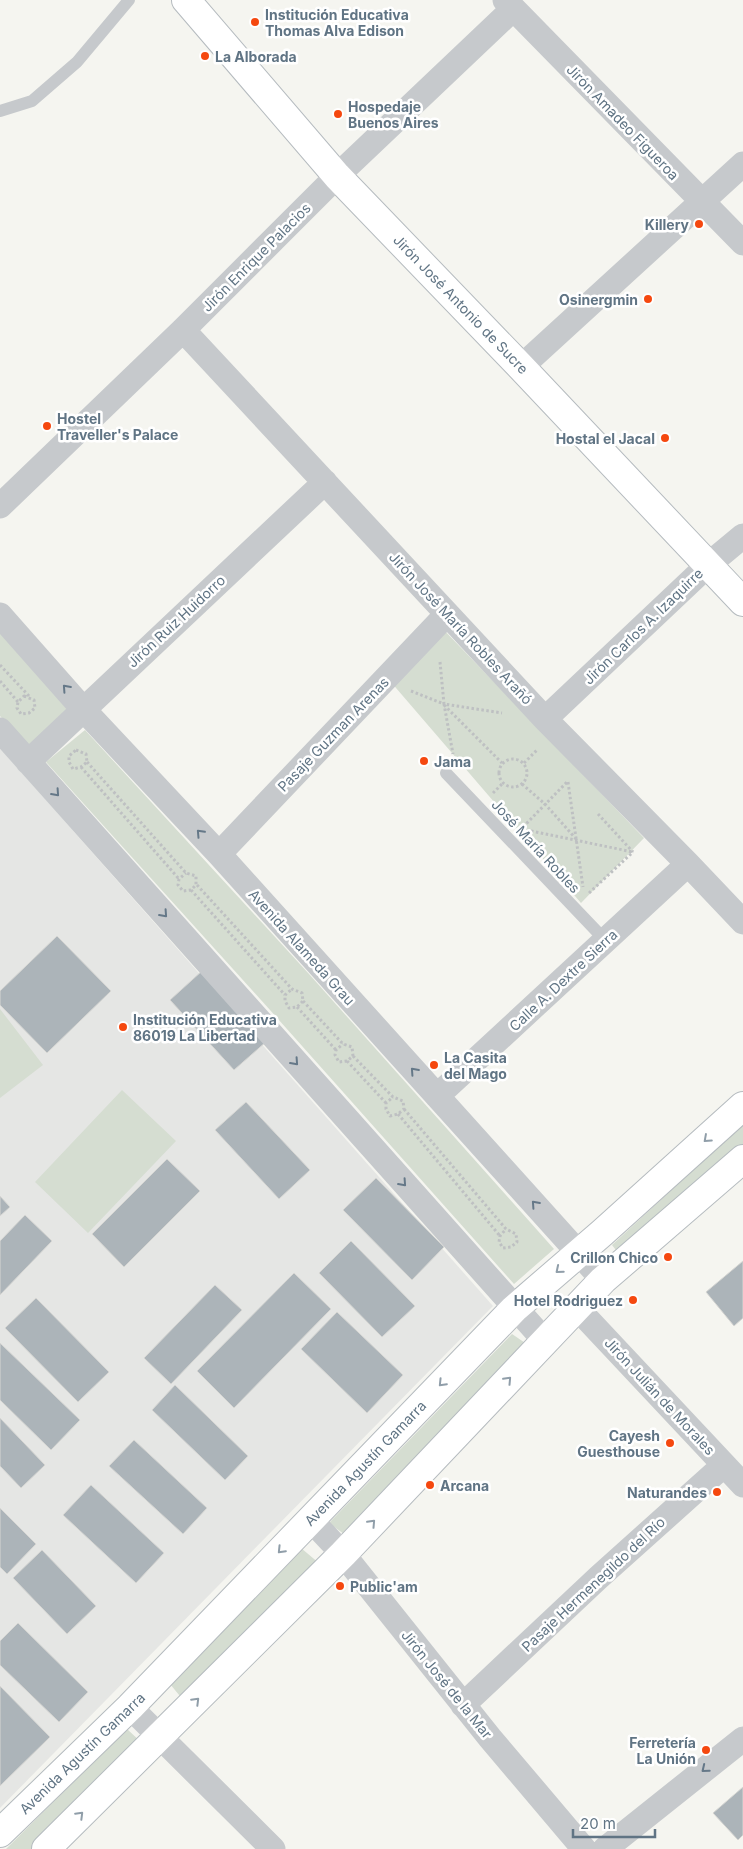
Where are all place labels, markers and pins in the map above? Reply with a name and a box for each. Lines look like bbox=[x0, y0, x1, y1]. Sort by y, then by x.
place label: Institución Educativa Thomas Alva Edison bbox=[265, 6, 409, 39]
marker: Institución Educativa Thomas Alva Edison bbox=[249, 16, 261, 28]
place label: La Alborada bbox=[215, 48, 297, 65]
marker: La Alborada bbox=[199, 50, 211, 62]
place label: Hospedaje Buenos Aires bbox=[348, 98, 439, 131]
marker: Hospedaje Buenos Aires bbox=[332, 108, 344, 120]
place label: Killery bbox=[645, 216, 690, 233]
marker: Killery bbox=[693, 218, 705, 230]
place label: Osinergmin bbox=[559, 291, 638, 308]
marker: Osinergmin bbox=[642, 293, 654, 305]
place label: Hostel Traveller's Palace bbox=[57, 410, 178, 443]
marker: Hostel Traveller's Palace bbox=[41, 420, 53, 432]
place label: Hostal el Jacal bbox=[556, 430, 655, 447]
marker: Hostal el Jacal bbox=[659, 432, 671, 444]
place label: Jama bbox=[434, 753, 471, 770]
marker: Jama bbox=[418, 755, 430, 767]
place label: Institución Educativa 86019 La Libertad bbox=[133, 1011, 277, 1044]
marker: Institución Educativa 86019 La Libertad bbox=[117, 1021, 129, 1033]
place label: La Casita del Mago bbox=[444, 1049, 507, 1082]
marker: La Casita del Mago bbox=[428, 1059, 440, 1071]
place label: Crillon Chico bbox=[570, 1249, 658, 1266]
marker: Crillon Chico bbox=[662, 1251, 674, 1263]
place label: Hotel Rodriguez bbox=[514, 1292, 623, 1309]
marker: Hotel Rodriguez bbox=[627, 1294, 639, 1306]
place label: Cayesh Guesthouse bbox=[577, 1427, 660, 1460]
marker: Cayesh Guesthouse bbox=[664, 1437, 676, 1449]
place label: Arcana bbox=[440, 1477, 489, 1494]
marker: Arcana bbox=[424, 1479, 436, 1491]
place label: Naturandes bbox=[627, 1484, 707, 1501]
marker: Naturandes bbox=[711, 1486, 723, 1498]
place label: Public'am bbox=[350, 1578, 418, 1595]
marker: Public'am bbox=[334, 1580, 346, 1592]
place label: Ferretería La Unión bbox=[629, 1734, 696, 1767]
marker: Ferretería La Unión bbox=[700, 1744, 712, 1756]

